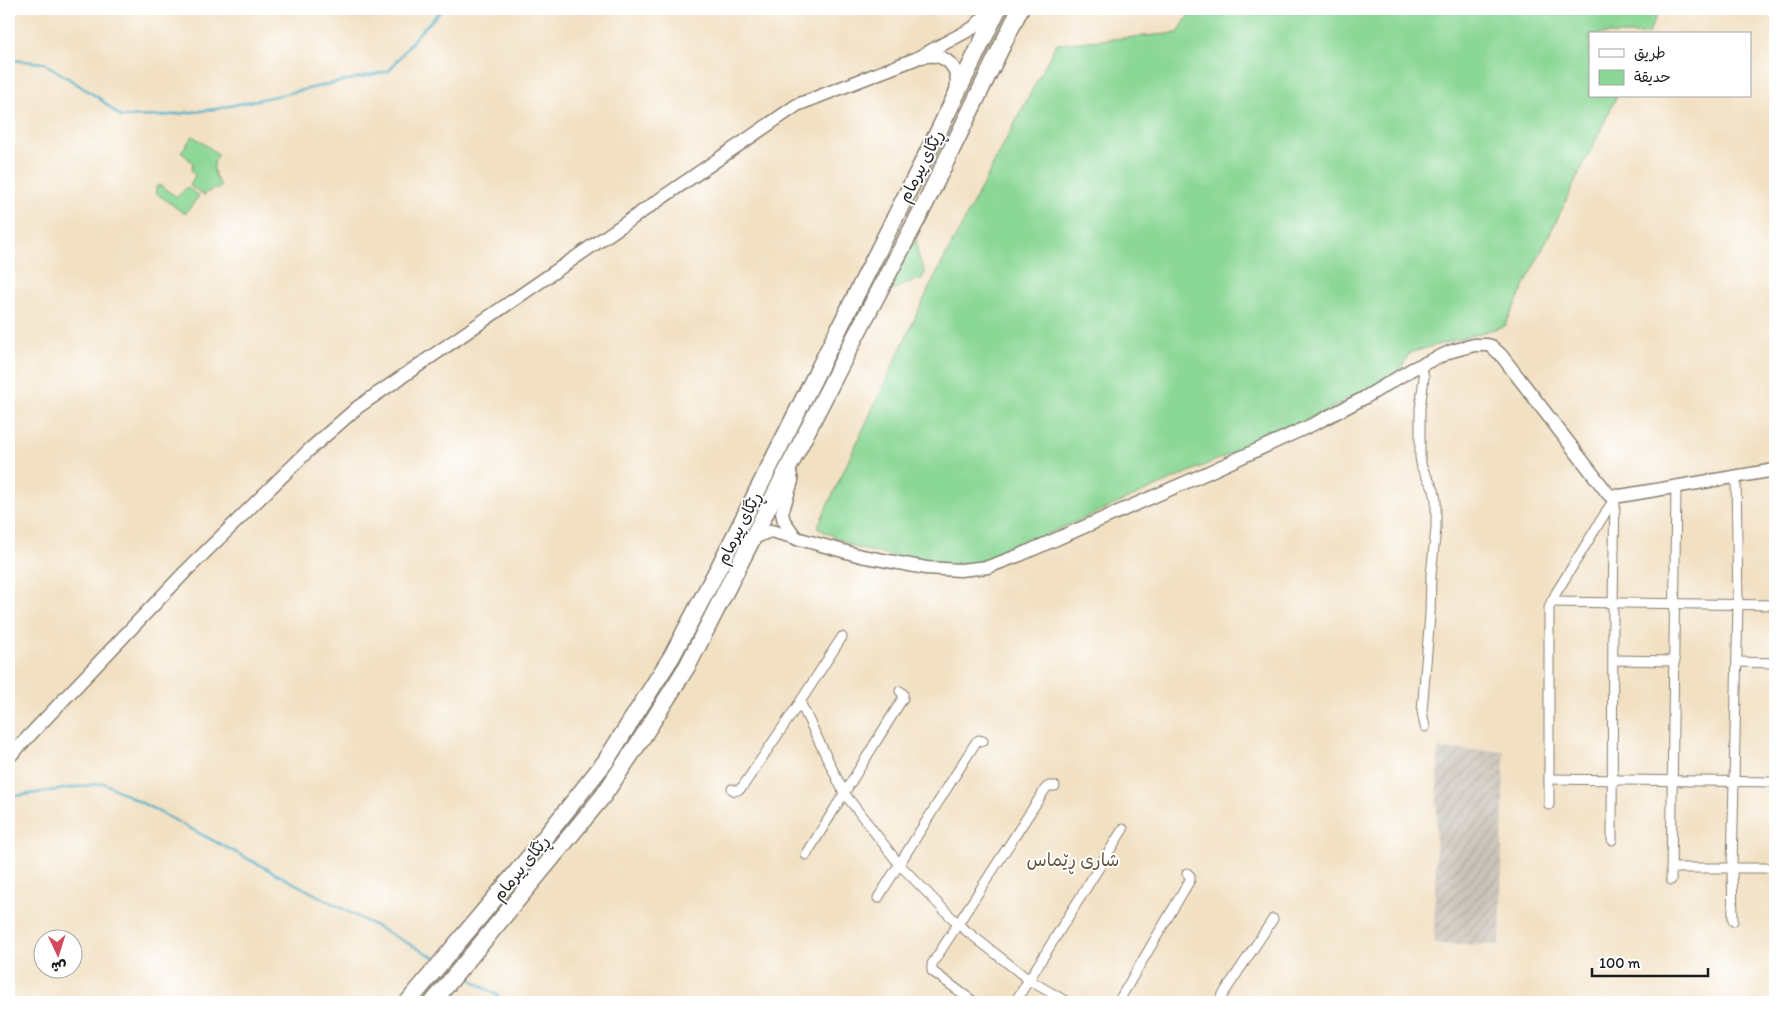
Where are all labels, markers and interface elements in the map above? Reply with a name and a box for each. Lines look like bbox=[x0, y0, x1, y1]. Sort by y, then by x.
legend bbox=[1589, 32, 1752, 98]
text: طريق bbox=[1634, 44, 1666, 62]
text: حديقة bbox=[1634, 68, 1671, 86]
street label: ڕێگای پیرمام bbox=[895, 127, 952, 207]
street label: ڕێگای پیرمام bbox=[713, 489, 770, 569]
street label: ڕێگای پیرمام bbox=[489, 832, 557, 908]
district label: شاری ڕێماس bbox=[1027, 849, 1119, 875]
north arrow bbox=[32, 928, 82, 978]
scale bar bbox=[1592, 946, 1708, 978]
text: 100 m bbox=[1599, 954, 1641, 972]
text: ش bbox=[51, 957, 67, 975]

